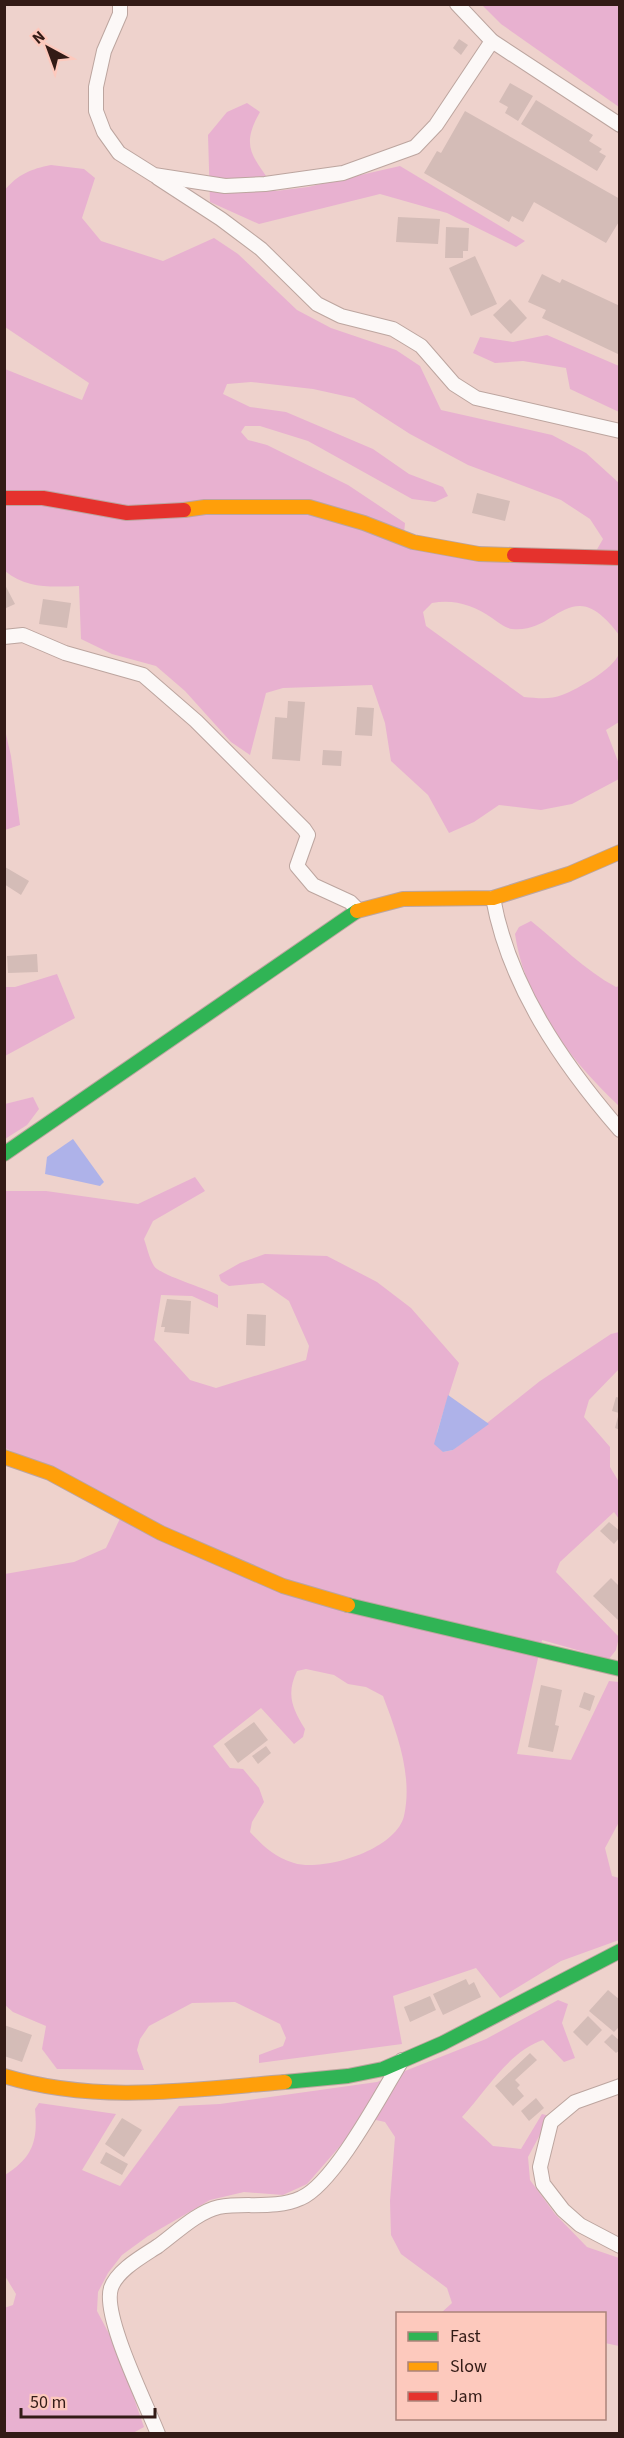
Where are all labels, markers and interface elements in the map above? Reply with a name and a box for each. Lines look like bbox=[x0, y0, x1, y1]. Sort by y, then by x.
north arrow bbox=[18, 18, 78, 78]
text: N bbox=[28, 26, 50, 49]
legend bbox=[396, 2312, 606, 2420]
text: Fast bbox=[450, 2324, 481, 2349]
text: Slow bbox=[450, 2354, 487, 2379]
scale bar bbox=[21, 2381, 154, 2419]
text: Jam bbox=[450, 2384, 483, 2409]
text: 50 m bbox=[30, 2390, 66, 2415]

